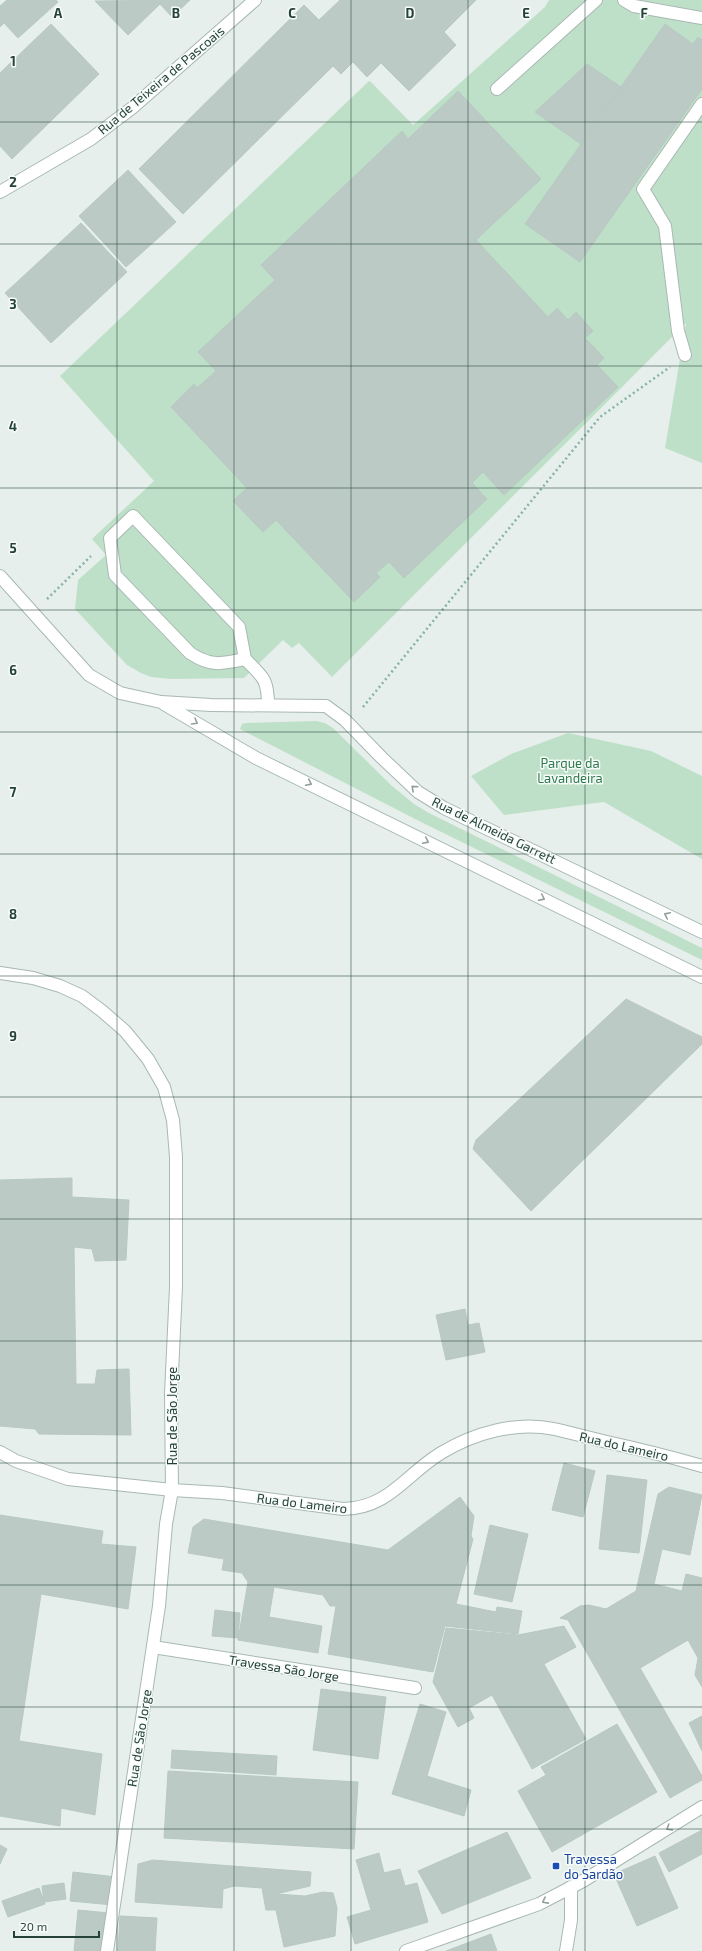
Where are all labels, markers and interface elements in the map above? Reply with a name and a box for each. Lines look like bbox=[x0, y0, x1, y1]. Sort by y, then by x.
text: A bbox=[54, 5, 63, 21]
text: B bbox=[172, 5, 180, 21]
text: C bbox=[288, 5, 296, 21]
text: D bbox=[406, 5, 415, 21]
text: E bbox=[522, 5, 530, 21]
text: F bbox=[640, 5, 648, 21]
street label: Rua de Teixeira de Pascoais bbox=[94, 22, 228, 138]
text: 1 bbox=[10, 53, 16, 69]
text: 2 bbox=[9, 174, 17, 190]
text: 3 bbox=[9, 296, 17, 312]
text: 4 bbox=[9, 418, 17, 434]
text: 5 bbox=[9, 540, 17, 556]
text: 6 bbox=[9, 662, 17, 678]
one-way arrow bbox=[191, 717, 198, 724]
park label: Parque da Lavandeira bbox=[537, 755, 603, 786]
one-way arrow bbox=[305, 778, 312, 786]
text: 7 bbox=[10, 784, 17, 800]
one-way arrow bbox=[411, 785, 419, 792]
street label: Rua de Almeida Garrett bbox=[429, 793, 559, 867]
one-way arrow bbox=[421, 836, 429, 844]
one-way arrow bbox=[538, 893, 546, 901]
text: 8 bbox=[9, 906, 17, 922]
one-way arrow bbox=[664, 912, 671, 920]
text: 9 bbox=[9, 1028, 17, 1044]
street label: Rua de São Jorge bbox=[164, 1367, 180, 1465]
street label: Rua do Lameiro bbox=[578, 1428, 670, 1464]
street label: Rua do Lameiro bbox=[256, 1490, 348, 1516]
street label: Travessa São Jorge bbox=[228, 1651, 340, 1685]
street label: Rua de São Jorge bbox=[123, 1688, 155, 1788]
one-way arrow bbox=[666, 1823, 673, 1830]
place label: Travessa do Sardão bbox=[564, 1851, 623, 1882]
marker: Travessa do Sardão bbox=[551, 1861, 561, 1871]
one-way arrow bbox=[542, 1896, 549, 1904]
scale bar bbox=[14, 1913, 99, 1939]
text: 20 m bbox=[20, 1919, 47, 1933]

